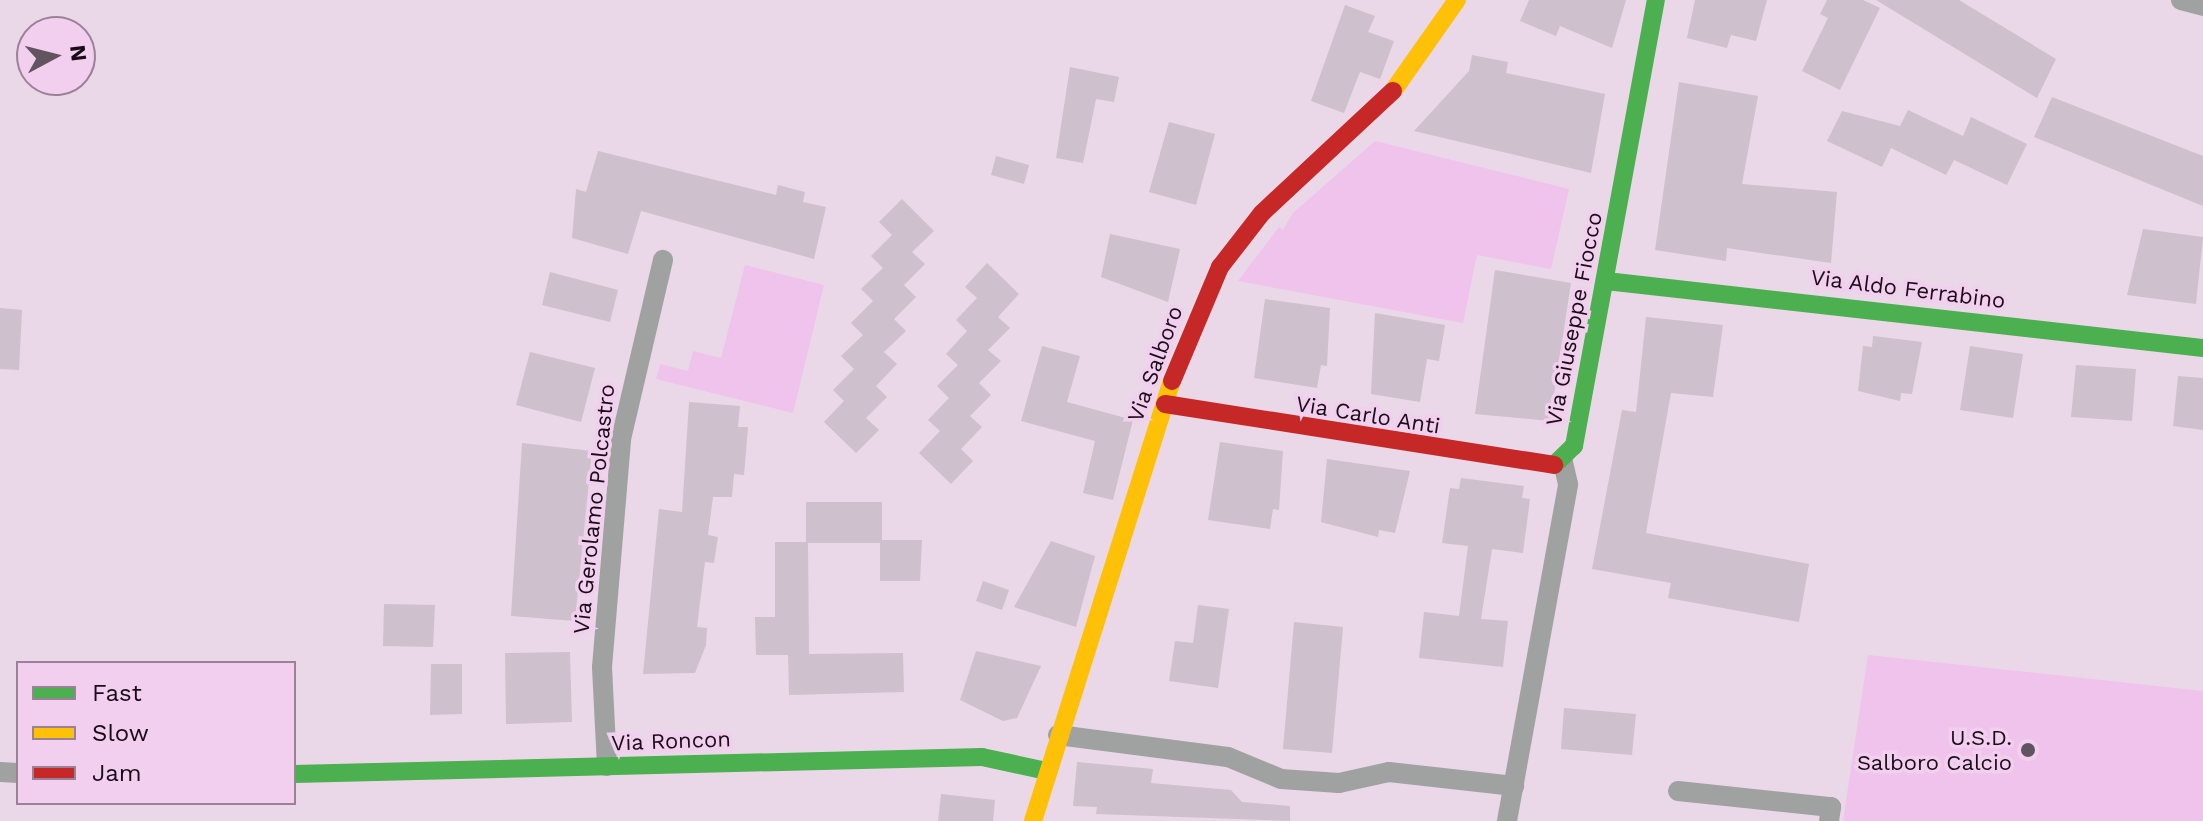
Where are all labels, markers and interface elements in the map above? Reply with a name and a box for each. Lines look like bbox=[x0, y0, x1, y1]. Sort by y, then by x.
north arrow bbox=[16, 16, 96, 96]
text: N bbox=[65, 44, 92, 63]
street label: Via Giuseppe Fiocco bbox=[1540, 210, 1608, 428]
street label: Via Aldo Ferrabino bbox=[1808, 264, 2008, 314]
street label: Via Salboro bbox=[1122, 302, 1188, 426]
street label: Via Gerolamo Polcastro bbox=[568, 382, 620, 636]
street label: Via Carlo Anti bbox=[1293, 390, 1443, 440]
legend bbox=[16, 661, 296, 805]
text: Fast bbox=[92, 679, 142, 707]
text: Slow bbox=[92, 719, 149, 747]
place label: U.S.D. Salboro Calcio bbox=[1857, 724, 2012, 776]
street label: Via Roncon bbox=[610, 726, 732, 756]
marker: U.S.D. Salboro Calcio bbox=[2019, 741, 2037, 759]
text: Jam bbox=[92, 759, 142, 787]

